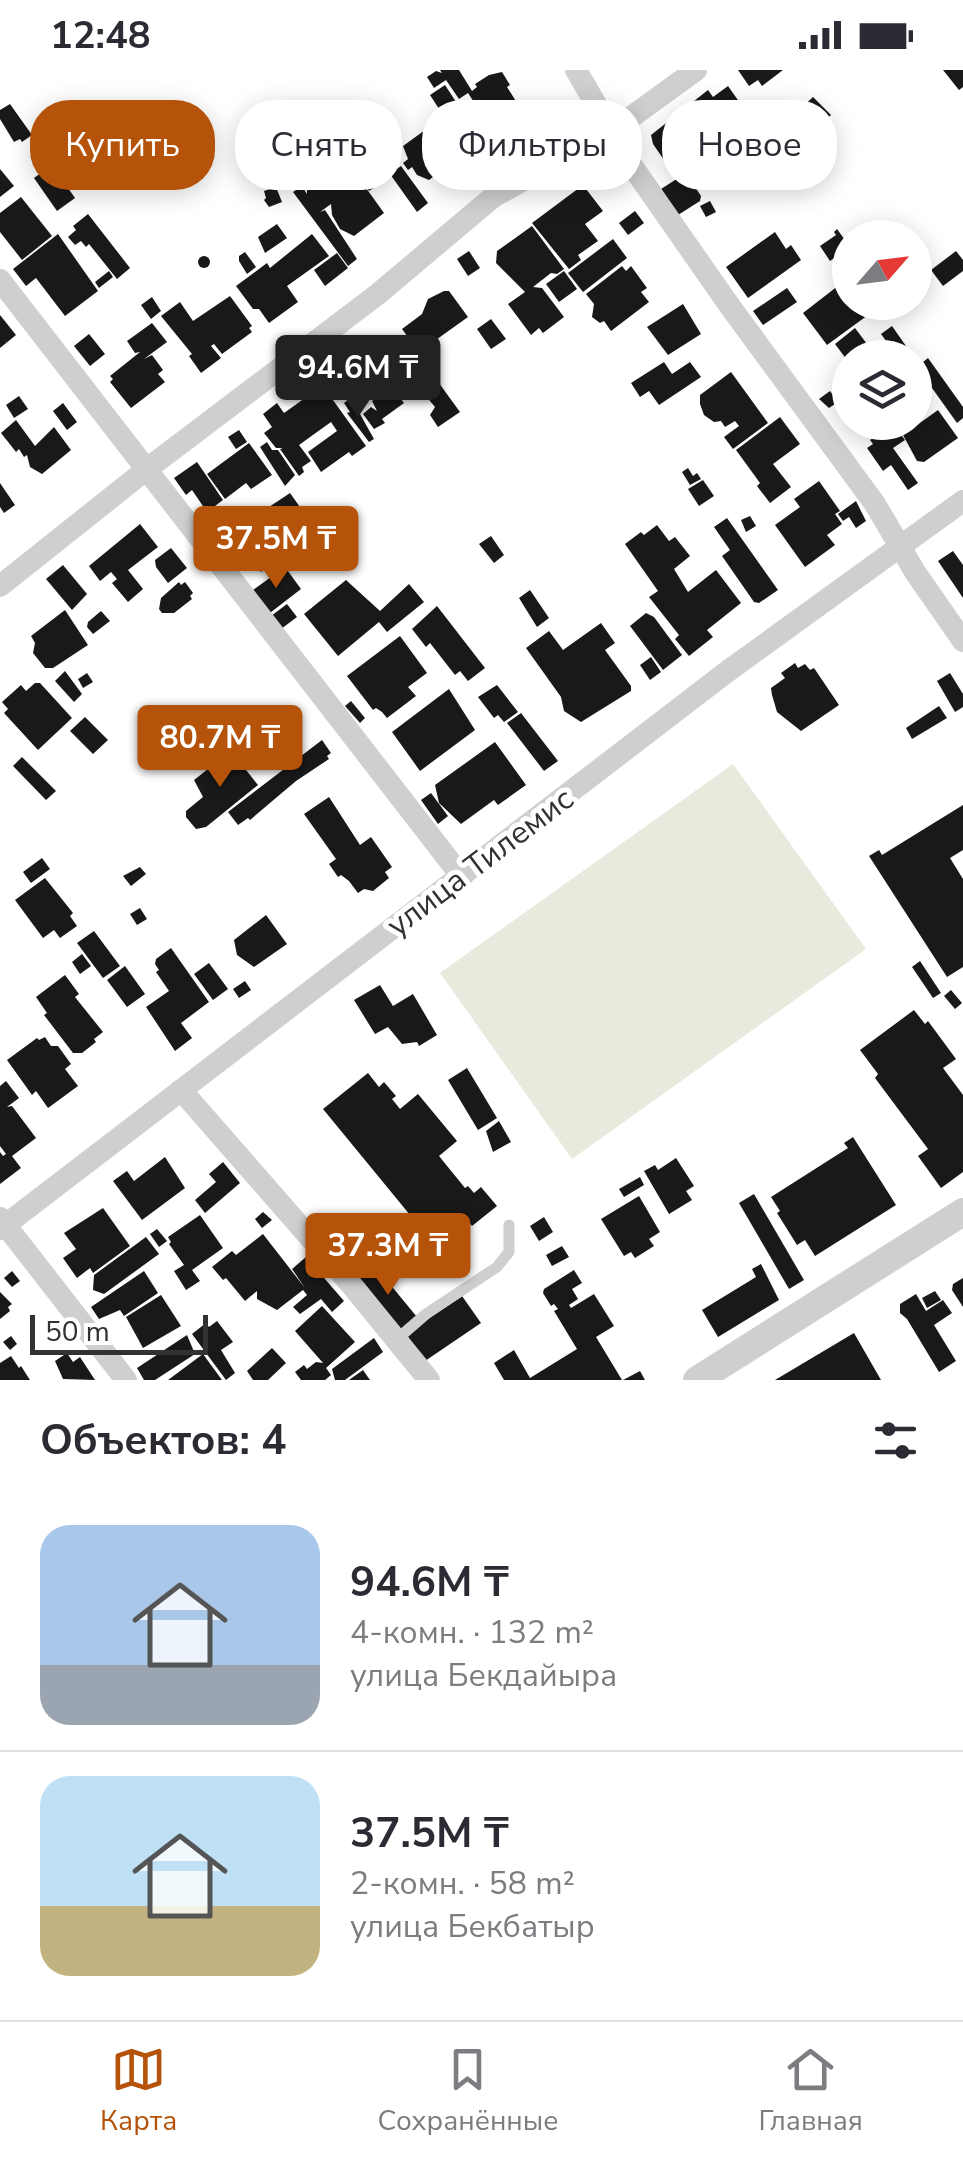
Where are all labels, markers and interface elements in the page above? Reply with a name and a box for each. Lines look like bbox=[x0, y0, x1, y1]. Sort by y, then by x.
text: 12:48 bbox=[50, 10, 151, 61]
chip: Купить bbox=[30, 100, 215, 190]
chip: Снять bbox=[235, 100, 402, 190]
chip: Фильтры bbox=[422, 100, 642, 190]
chip: Новое bbox=[662, 100, 837, 190]
north arrow bbox=[832, 220, 932, 320]
map controls bbox=[832, 220, 932, 440]
pin: 94.6M ₸ bbox=[266, 335, 450, 420]
button: layers bbox=[832, 340, 932, 440]
text: 94.6M ₸ bbox=[297, 346, 419, 389]
pin: 37.5M ₸ bbox=[184, 506, 368, 591]
text: 37.5M ₸ bbox=[215, 517, 337, 560]
pin: 80.7M ₸ bbox=[128, 705, 312, 790]
text: 80.7M ₸ bbox=[159, 716, 281, 759]
street label: улица Тилемис bbox=[378, 778, 582, 946]
pin: 37.3M ₸ bbox=[296, 1213, 480, 1298]
text: 37.3M ₸ bbox=[327, 1224, 449, 1267]
scale bar bbox=[30, 1310, 208, 1354]
text: 50 m bbox=[45, 1313, 110, 1351]
text: Объектов: 4 bbox=[40, 1412, 286, 1469]
icon: filters bbox=[868, 1413, 923, 1468]
text: 94.6M ₸ bbox=[350, 1554, 509, 1611]
icon: home bbox=[120, 1565, 240, 1685]
text: 4-комн. · 132 m² bbox=[350, 1611, 594, 1654]
text: улица Бекдайыра bbox=[350, 1654, 617, 1697]
text: 37.5M ₸ bbox=[350, 1805, 509, 1862]
icon: home bbox=[120, 1816, 240, 1936]
text: 2-комн. · 58 m² bbox=[350, 1862, 575, 1905]
text: улица Бекбатыр bbox=[350, 1905, 595, 1948]
tab: Карта bbox=[100, 2042, 177, 2140]
tab: Сохранённые bbox=[377, 2042, 558, 2140]
tab: Главная bbox=[759, 2042, 863, 2140]

